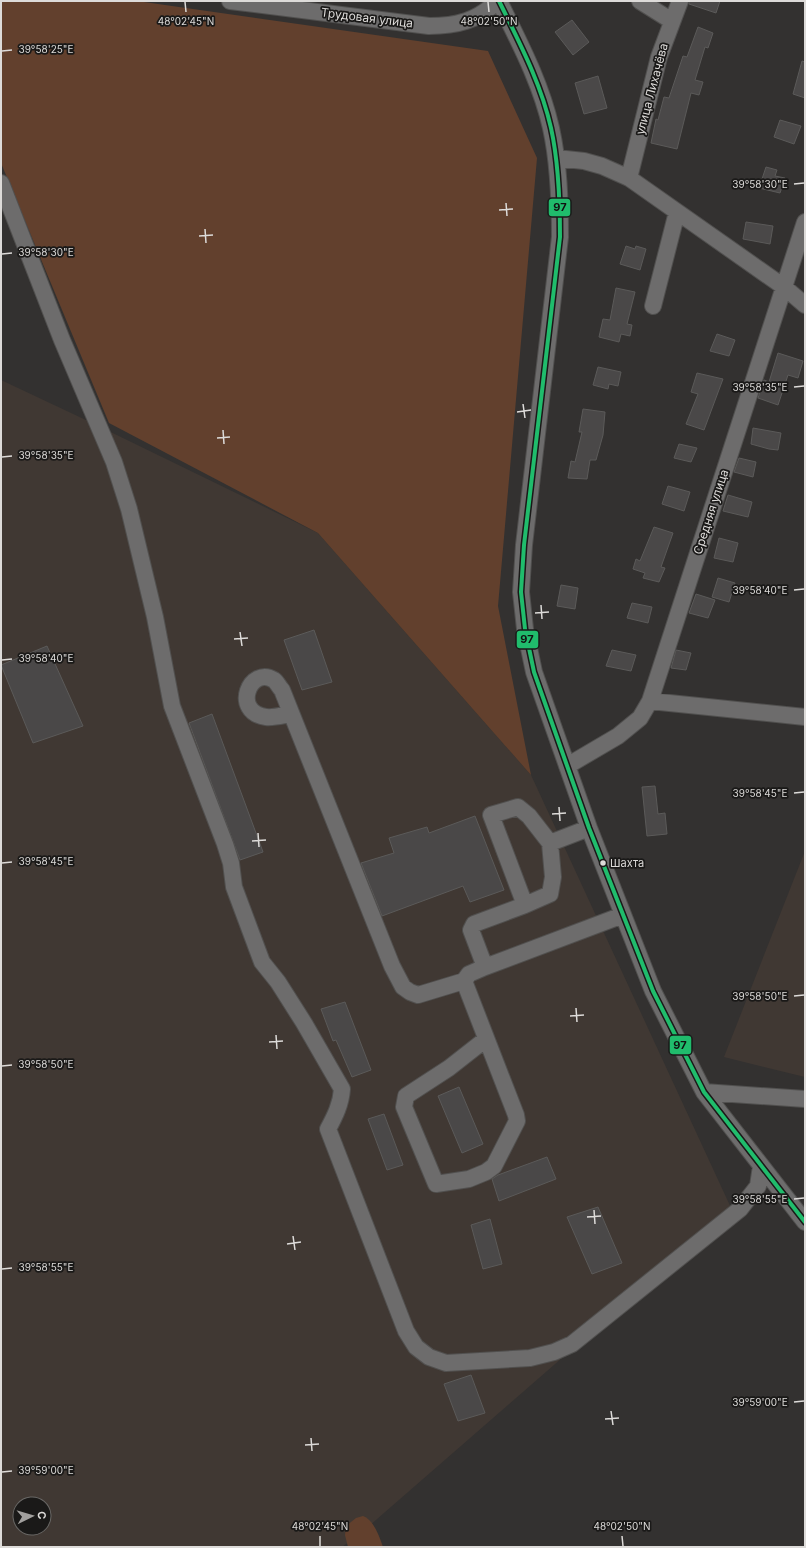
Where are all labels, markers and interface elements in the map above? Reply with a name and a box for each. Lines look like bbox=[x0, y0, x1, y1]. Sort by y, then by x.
street label: Трудовая улица bbox=[320, 4, 414, 31]
text: 48°02'45"N bbox=[158, 15, 214, 27]
text: 48°02'50"N bbox=[460, 15, 518, 27]
street label: улица Лихачёва bbox=[632, 41, 671, 136]
text: 39°58'25"E bbox=[18, 43, 74, 55]
text: 39°58'30"E bbox=[732, 178, 788, 190]
line badge: 97 bbox=[548, 198, 571, 217]
text: 97 bbox=[553, 200, 567, 214]
text: 39°58'30"E bbox=[18, 246, 74, 258]
text: 39°58'35"E bbox=[732, 381, 788, 393]
text: 39°58'35"E bbox=[18, 449, 74, 461]
street label: Средняя улица bbox=[690, 467, 731, 556]
text: 39°58'40"E bbox=[732, 584, 788, 596]
line badge: 97 bbox=[516, 630, 539, 649]
text: 97 bbox=[520, 632, 534, 646]
text: 39°58'40"E bbox=[18, 652, 74, 664]
text: 39°58'45"E bbox=[733, 787, 787, 799]
text: 39°58'45"E bbox=[19, 855, 73, 867]
place label: Шахта bbox=[610, 856, 644, 870]
marker: Шахта bbox=[598, 858, 608, 868]
text: 39°58'50"E bbox=[732, 990, 788, 1002]
line badge: 97 bbox=[669, 1035, 692, 1055]
text: 97 bbox=[673, 1038, 687, 1052]
text: 39°58'50"E bbox=[18, 1058, 74, 1070]
text: 39°58'55"E bbox=[732, 1193, 788, 1205]
text: 39°58'55"E bbox=[18, 1261, 74, 1273]
text: 39°59'00"E bbox=[732, 1396, 788, 1408]
text: 39°59'00"E bbox=[18, 1464, 74, 1476]
north arrow bbox=[12, 1496, 52, 1536]
text: С bbox=[35, 1510, 49, 1520]
text: 48°02'45"N bbox=[292, 1520, 348, 1532]
text: 48°02'50"N bbox=[593, 1520, 651, 1532]

